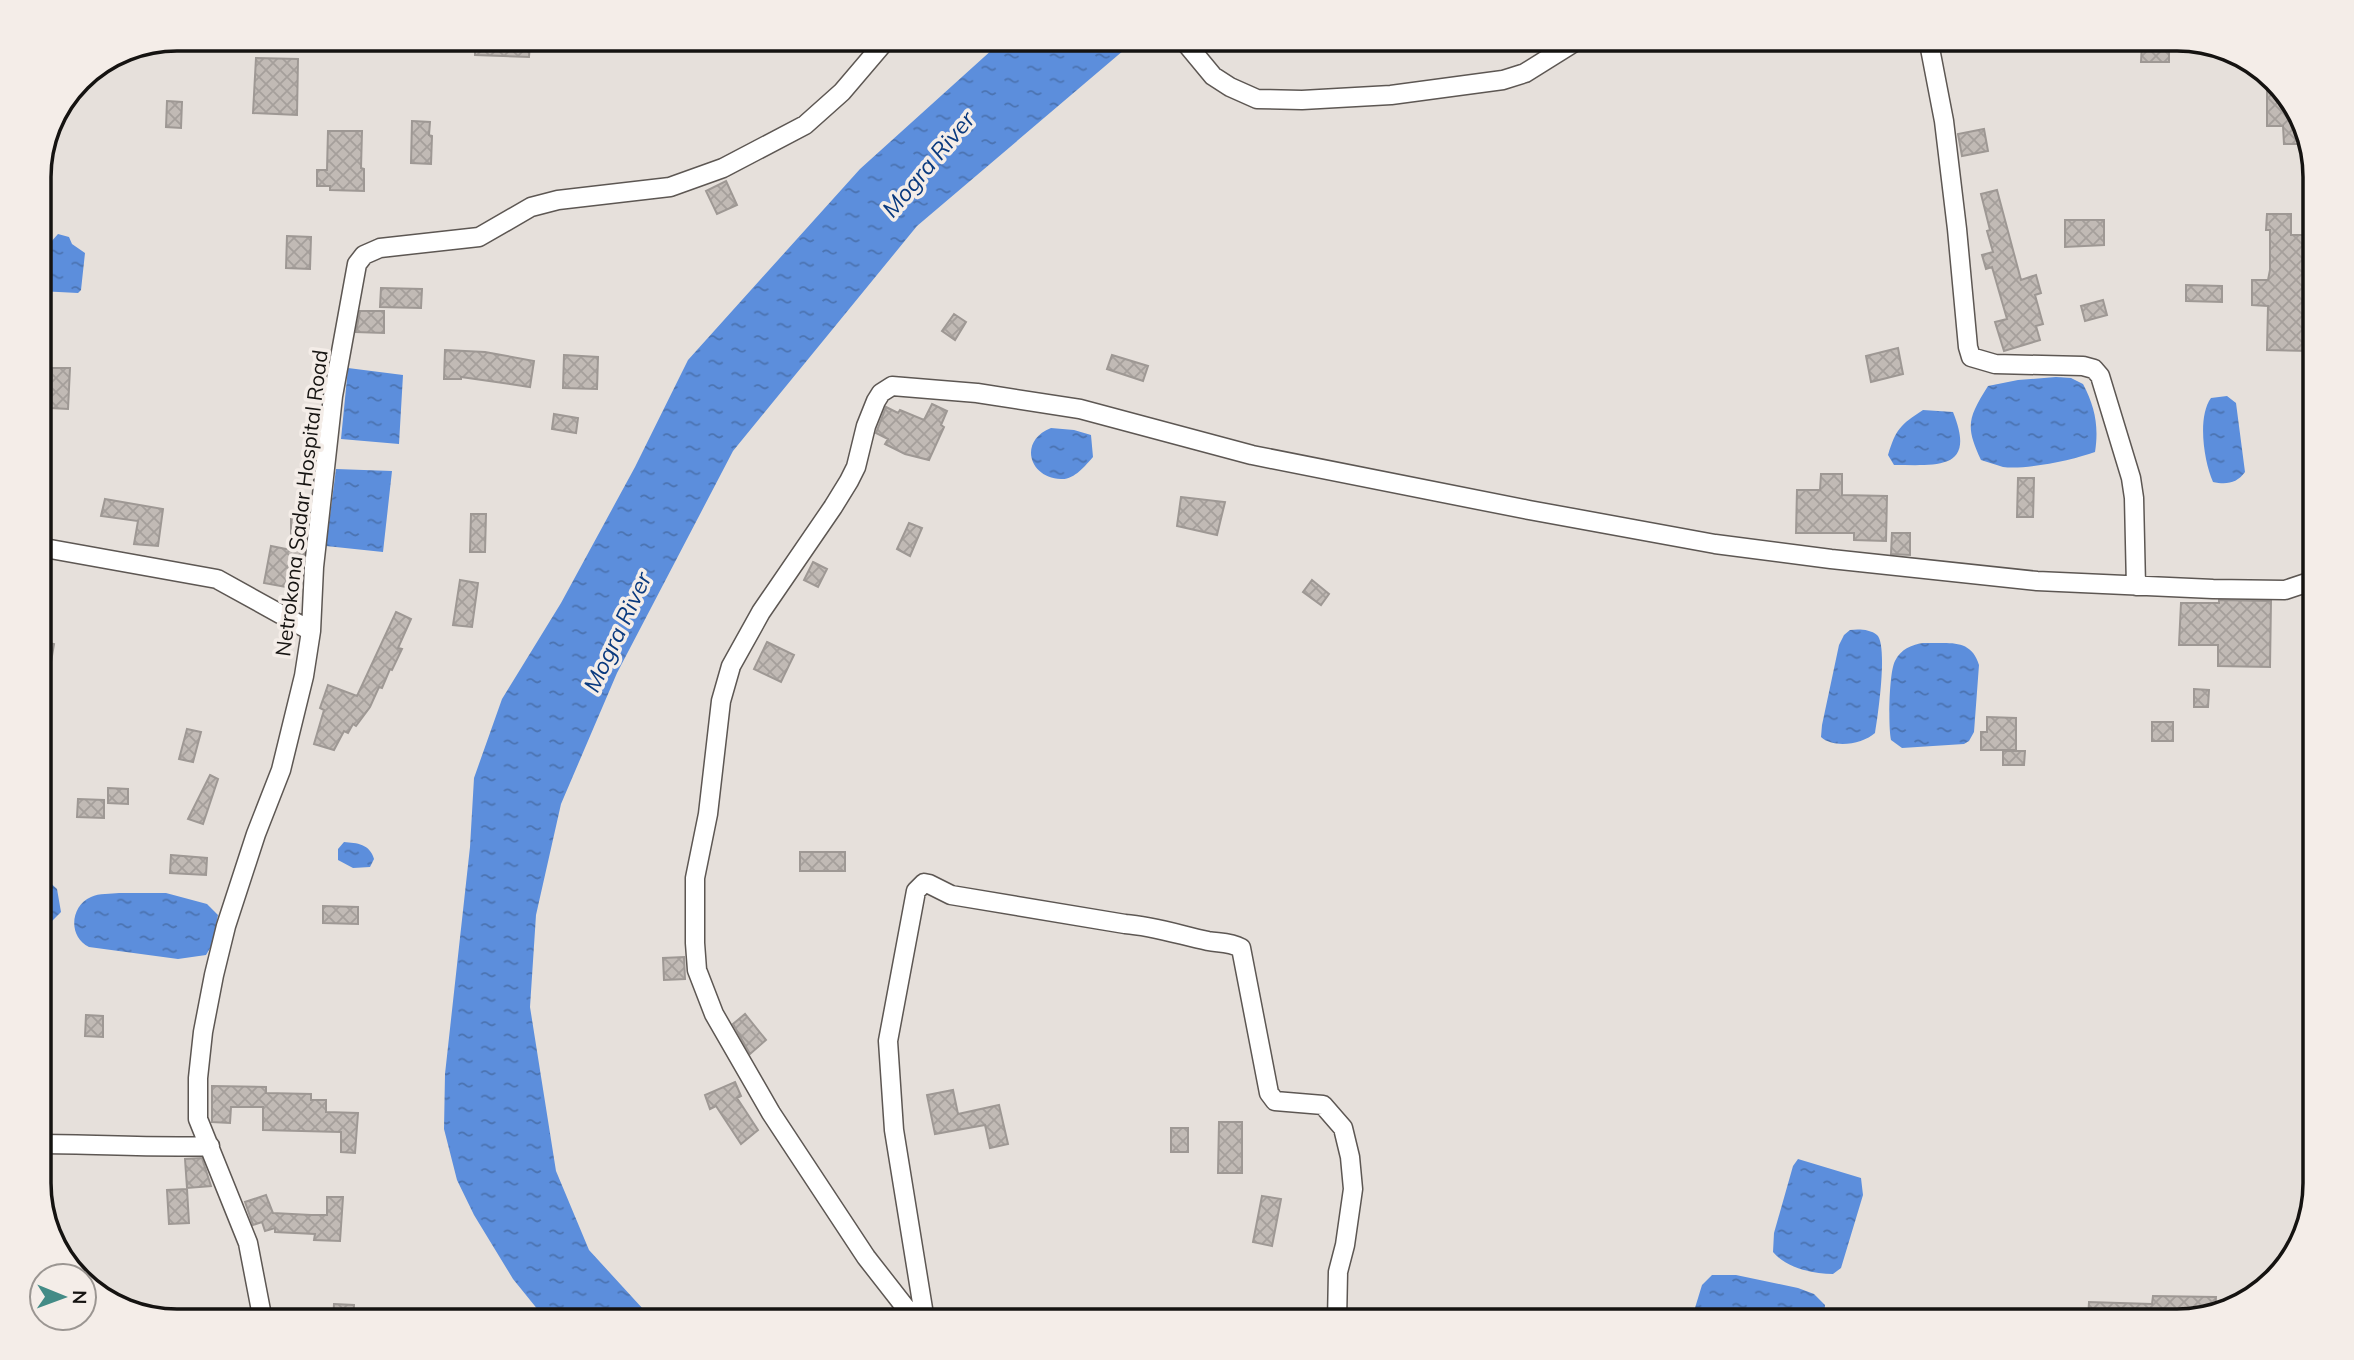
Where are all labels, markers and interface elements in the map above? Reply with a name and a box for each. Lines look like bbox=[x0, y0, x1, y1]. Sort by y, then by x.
water label: Mogra River bbox=[875, 104, 982, 223]
street label: Netrokona Sadar Hospital Road bbox=[269, 348, 333, 658]
water label: Mogra River bbox=[577, 566, 658, 697]
north arrow bbox=[28, 1262, 98, 1332]
text: N bbox=[68, 1290, 92, 1305]

